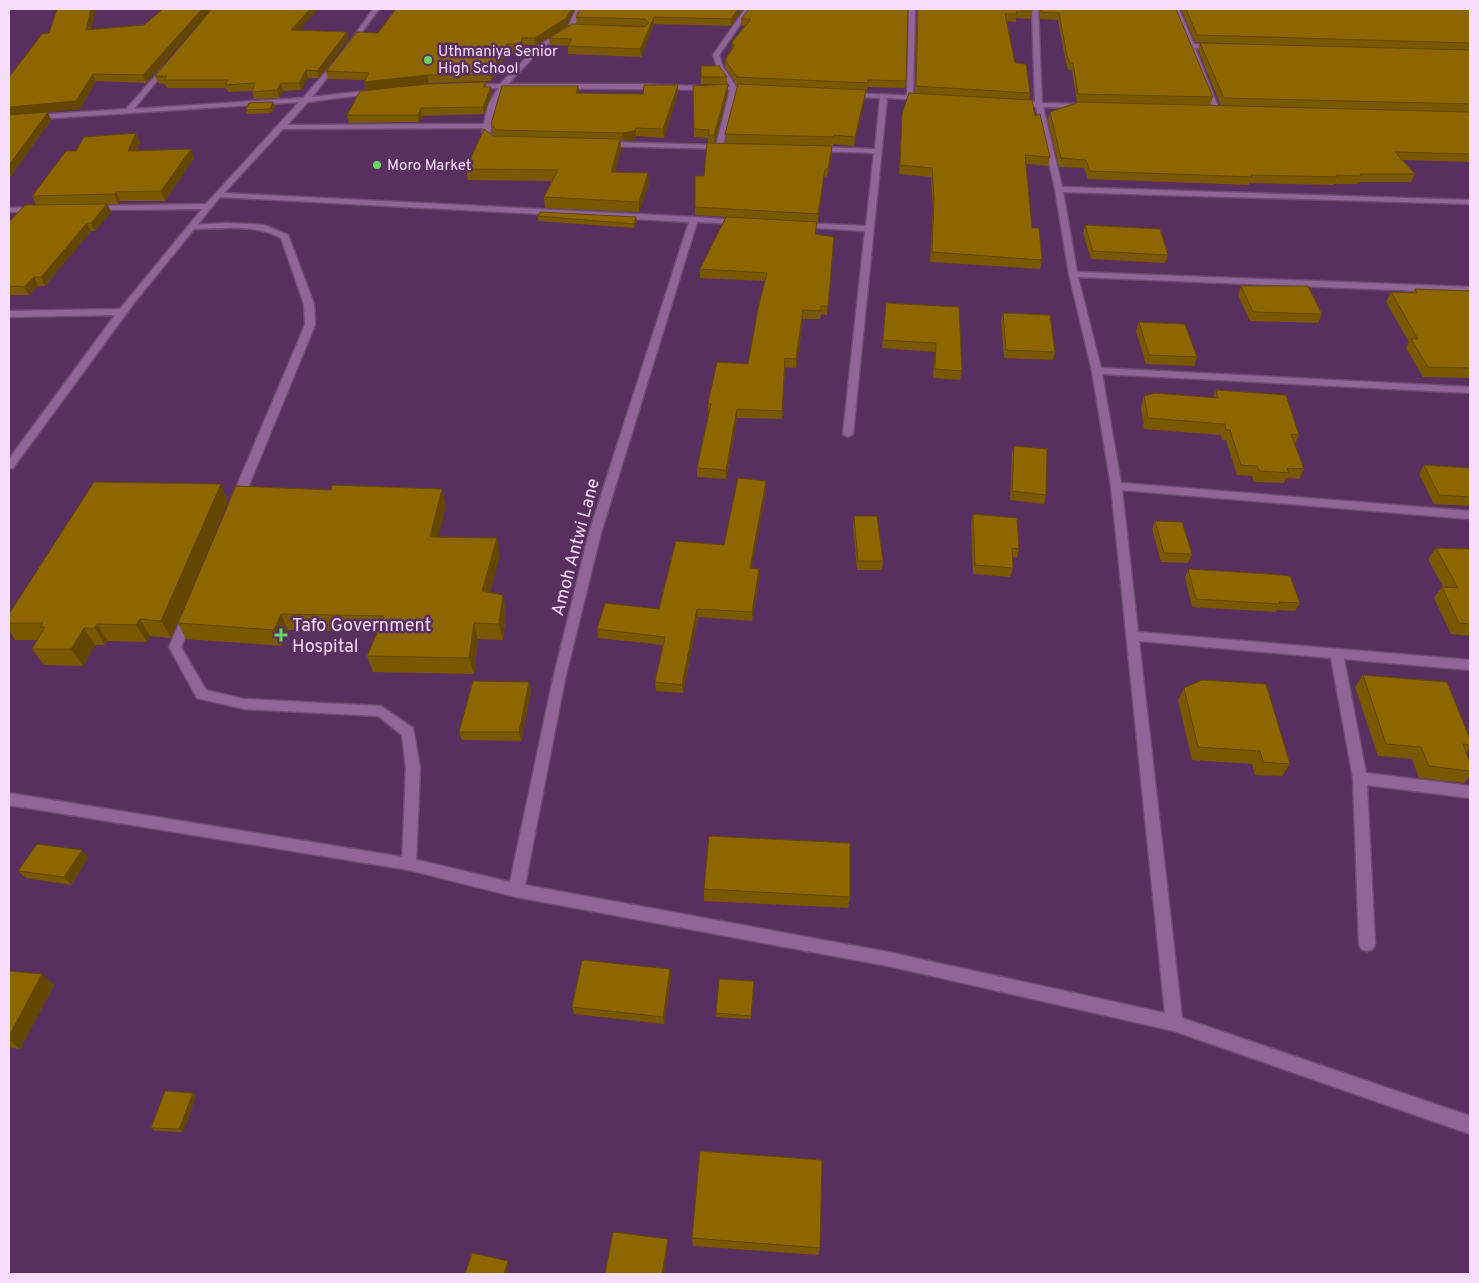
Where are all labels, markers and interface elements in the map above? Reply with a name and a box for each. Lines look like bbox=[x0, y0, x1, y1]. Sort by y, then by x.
place label: Uthmaniya Senior High School bbox=[438, 43, 558, 79]
marker: Uthmaniya Senior High School bbox=[422, 54, 434, 66]
place label: Moro Market bbox=[387, 157, 471, 176]
marker: Moro Market bbox=[371, 159, 383, 171]
street label: Amoh Antwi Lane bbox=[547, 476, 606, 619]
place label: Tafo Government Hospital bbox=[292, 615, 431, 659]
marker: Tafo Government Hospital bbox=[274, 628, 288, 642]

